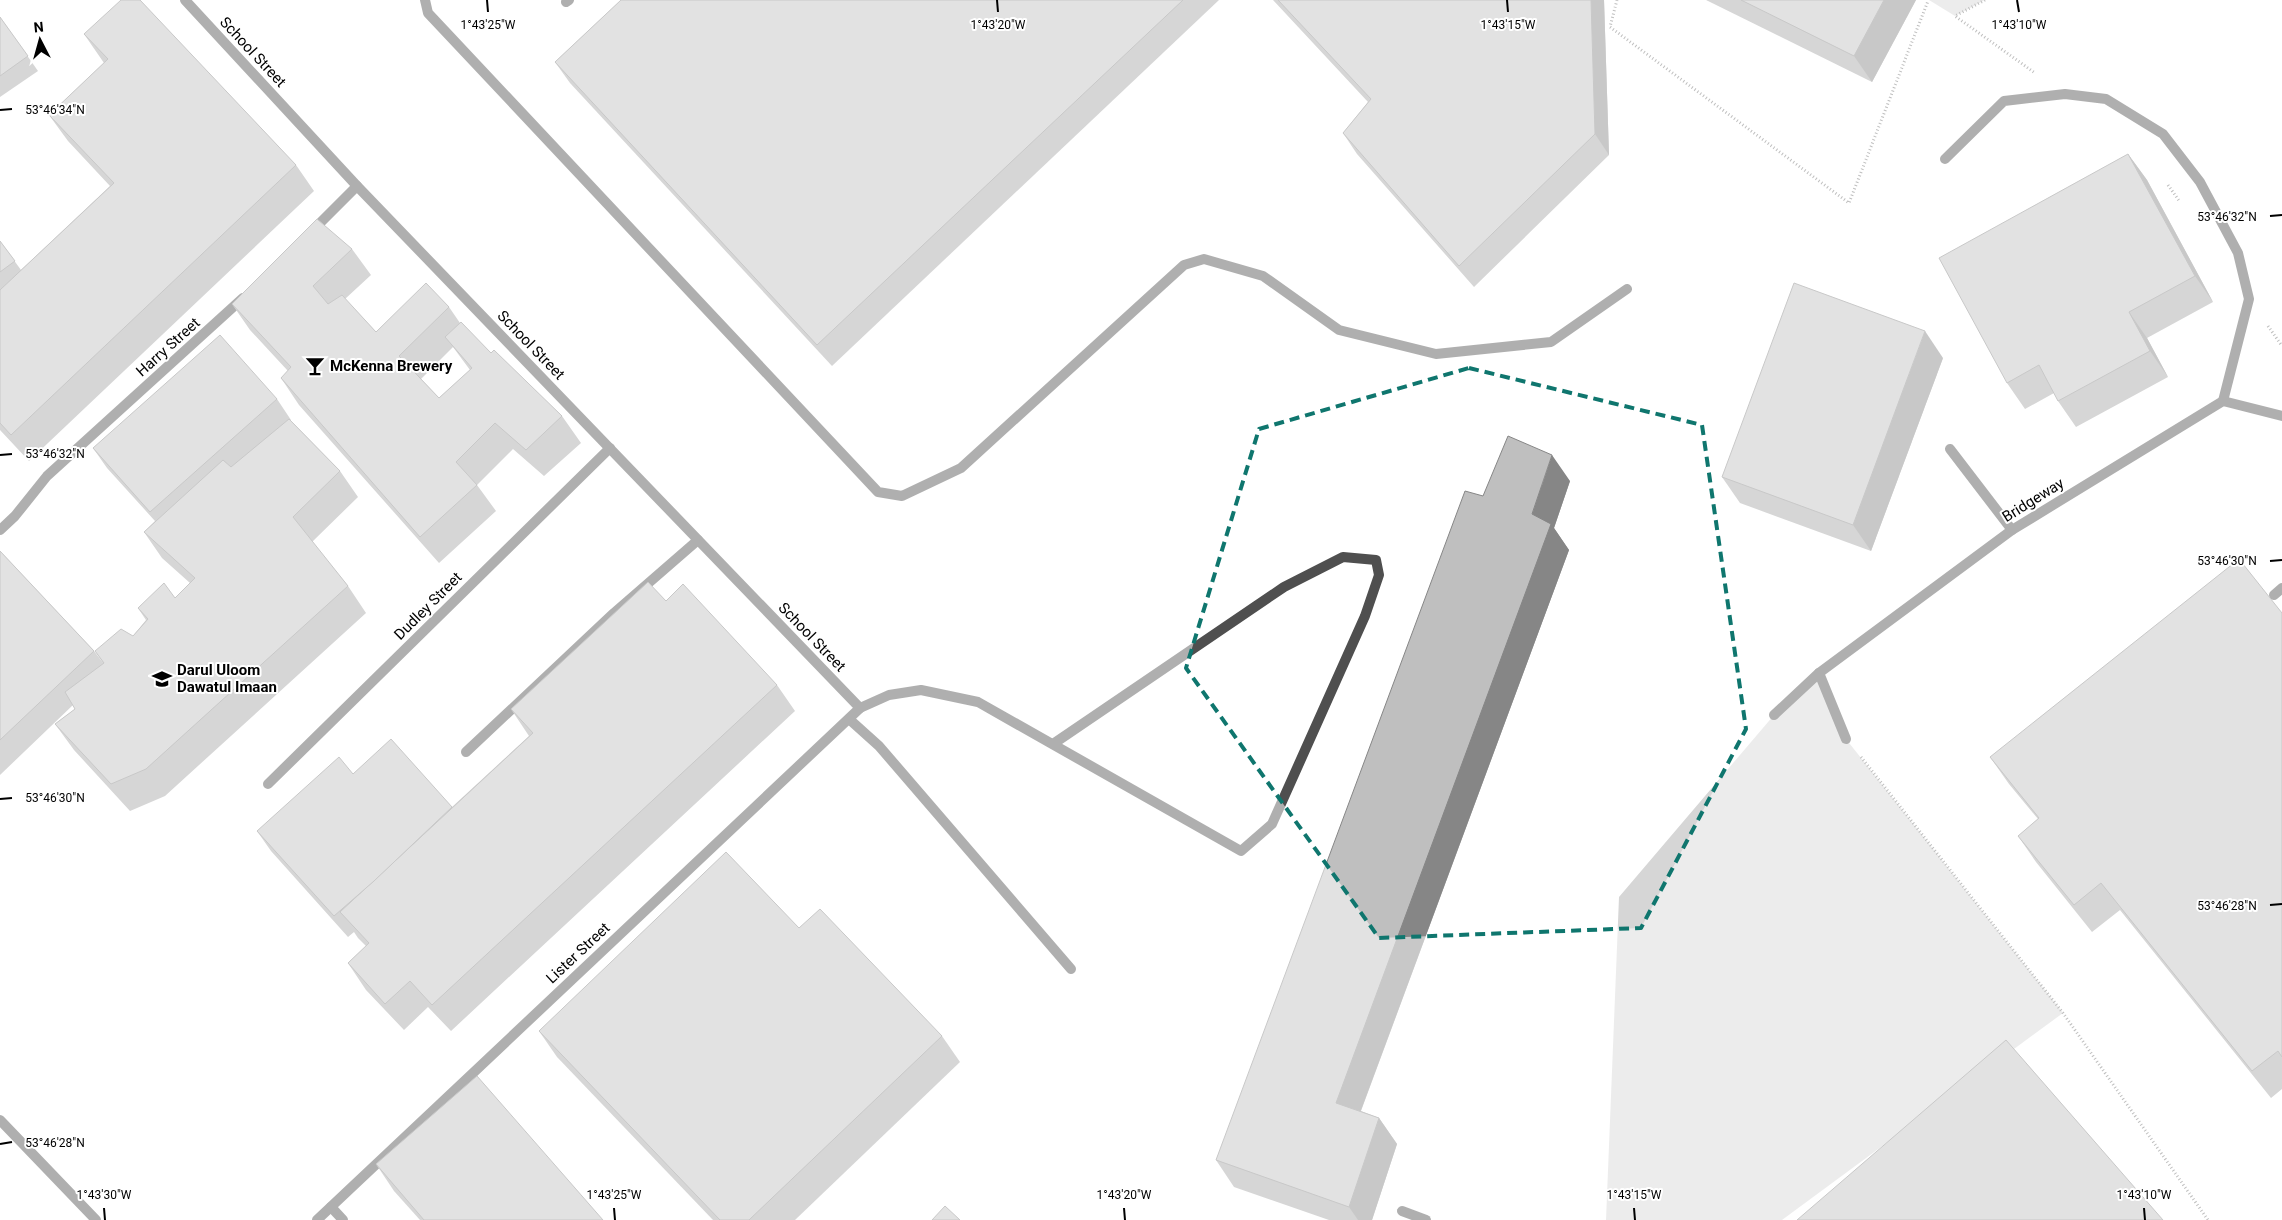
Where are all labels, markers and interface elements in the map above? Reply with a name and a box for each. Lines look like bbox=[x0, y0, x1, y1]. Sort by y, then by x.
street label: School Street bbox=[216, 13, 290, 91]
north arrow bbox=[15, 15, 65, 65]
text: 1°43'25"W bbox=[461, 18, 516, 32]
text: 1°43'20"W bbox=[971, 18, 1026, 32]
text: 1°43'15"W bbox=[1481, 18, 1536, 32]
text: 1°43'10"W bbox=[1992, 18, 2047, 32]
text: N bbox=[33, 19, 44, 36]
text: 53°46'34"N bbox=[25, 103, 85, 117]
text: 53°46'32"N bbox=[2197, 210, 2257, 224]
street label: School Street bbox=[494, 307, 568, 383]
street label: Harry Street bbox=[132, 314, 204, 380]
bar icon: McKenna Brewery bbox=[304, 355, 326, 377]
place label: McKenna Brewery bbox=[330, 357, 453, 375]
text: 53°46'32"N bbox=[25, 447, 85, 461]
street label: Bridgeway bbox=[1999, 474, 2067, 526]
text: 53°46'30"N bbox=[2197, 554, 2257, 568]
street label: Dudley Street bbox=[390, 568, 466, 644]
street label: School Street bbox=[775, 599, 849, 675]
place label: Darul Uloom Dawatul Imaan bbox=[177, 661, 277, 696]
school or university icon: Darul Uloom Dawatul Imaan bbox=[151, 668, 173, 690]
text: 53°46'30"N bbox=[25, 791, 85, 805]
text: 53°46'28"N bbox=[2197, 899, 2257, 913]
street label: Lister Street bbox=[542, 919, 614, 987]
text: 53°46'28"N bbox=[25, 1136, 85, 1150]
text: 1°43'30"W bbox=[77, 1188, 132, 1202]
text: 1°43'25"W bbox=[587, 1188, 642, 1202]
text: 1°43'20"W bbox=[1097, 1188, 1152, 1202]
text: 1°43'15"W bbox=[1607, 1188, 1662, 1202]
text: 1°43'10"W bbox=[2117, 1188, 2172, 1202]

